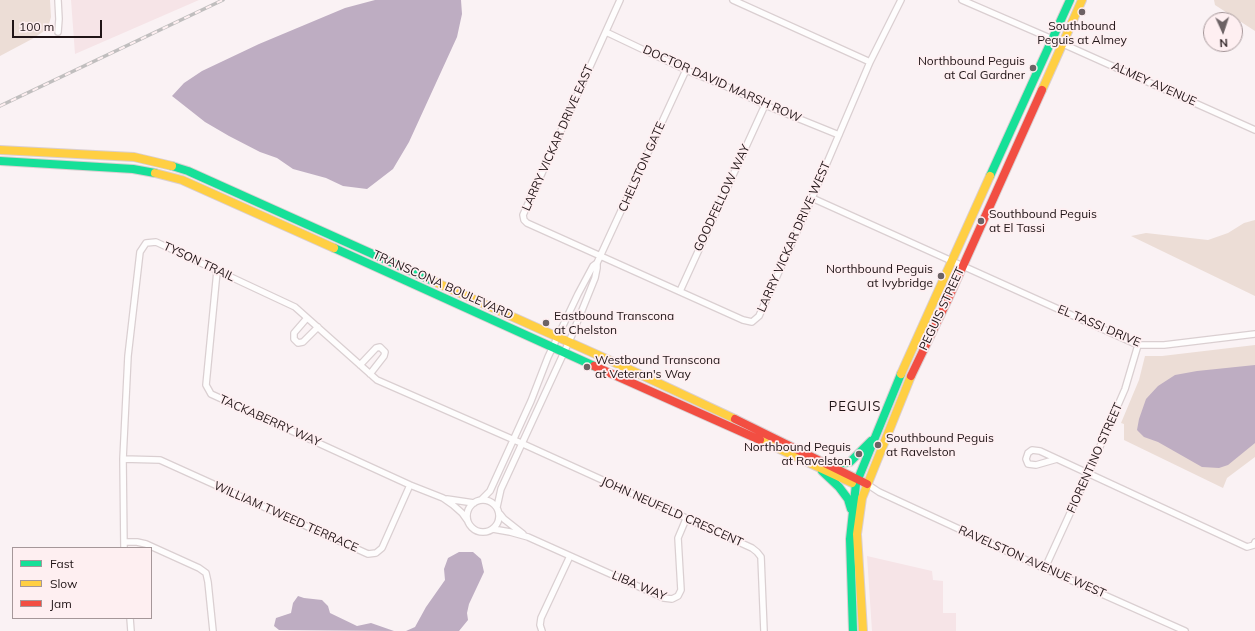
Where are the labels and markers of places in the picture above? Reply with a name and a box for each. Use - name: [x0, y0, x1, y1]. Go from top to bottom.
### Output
- marker: Southbound Peguis at Almey: [1077, 7, 1087, 17]
- place label: Southbound Peguis at Almey: [1037, 19, 1127, 47]
- place label: Northbound Peguis at Cal Gardner: [918, 54, 1025, 82]
- marker: Northbound Peguis at Cal Gardner: [1028, 63, 1038, 73]
- place label: Southbound Peguis at El Tassi: [989, 207, 1097, 235]
- marker: Southbound Peguis at El Tassi: [976, 216, 986, 226]
- place label: Northbound Peguis at Ivybridge: [826, 262, 933, 290]
- marker: Northbound Peguis at Ivybridge: [936, 271, 946, 281]
- place label: Eastbound Transcona at Chelston: [554, 309, 674, 337]
- marker: Eastbound Transcona at Chelston: [541, 318, 551, 328]
- place label: Westbound Transcona at Veteran's Way: [595, 353, 720, 381]
- marker: Westbound Transcona at Veteran's Way: [582, 362, 592, 372]
- place label: Southbound Peguis at Ravelston: [886, 431, 994, 459]
- place label: Northbound Peguis at Ravelston: [744, 440, 851, 468]
- marker: Southbound Peguis at Ravelston: [873, 440, 883, 450]
- marker: Northbound Peguis at Ravelston: [854, 449, 864, 459]

